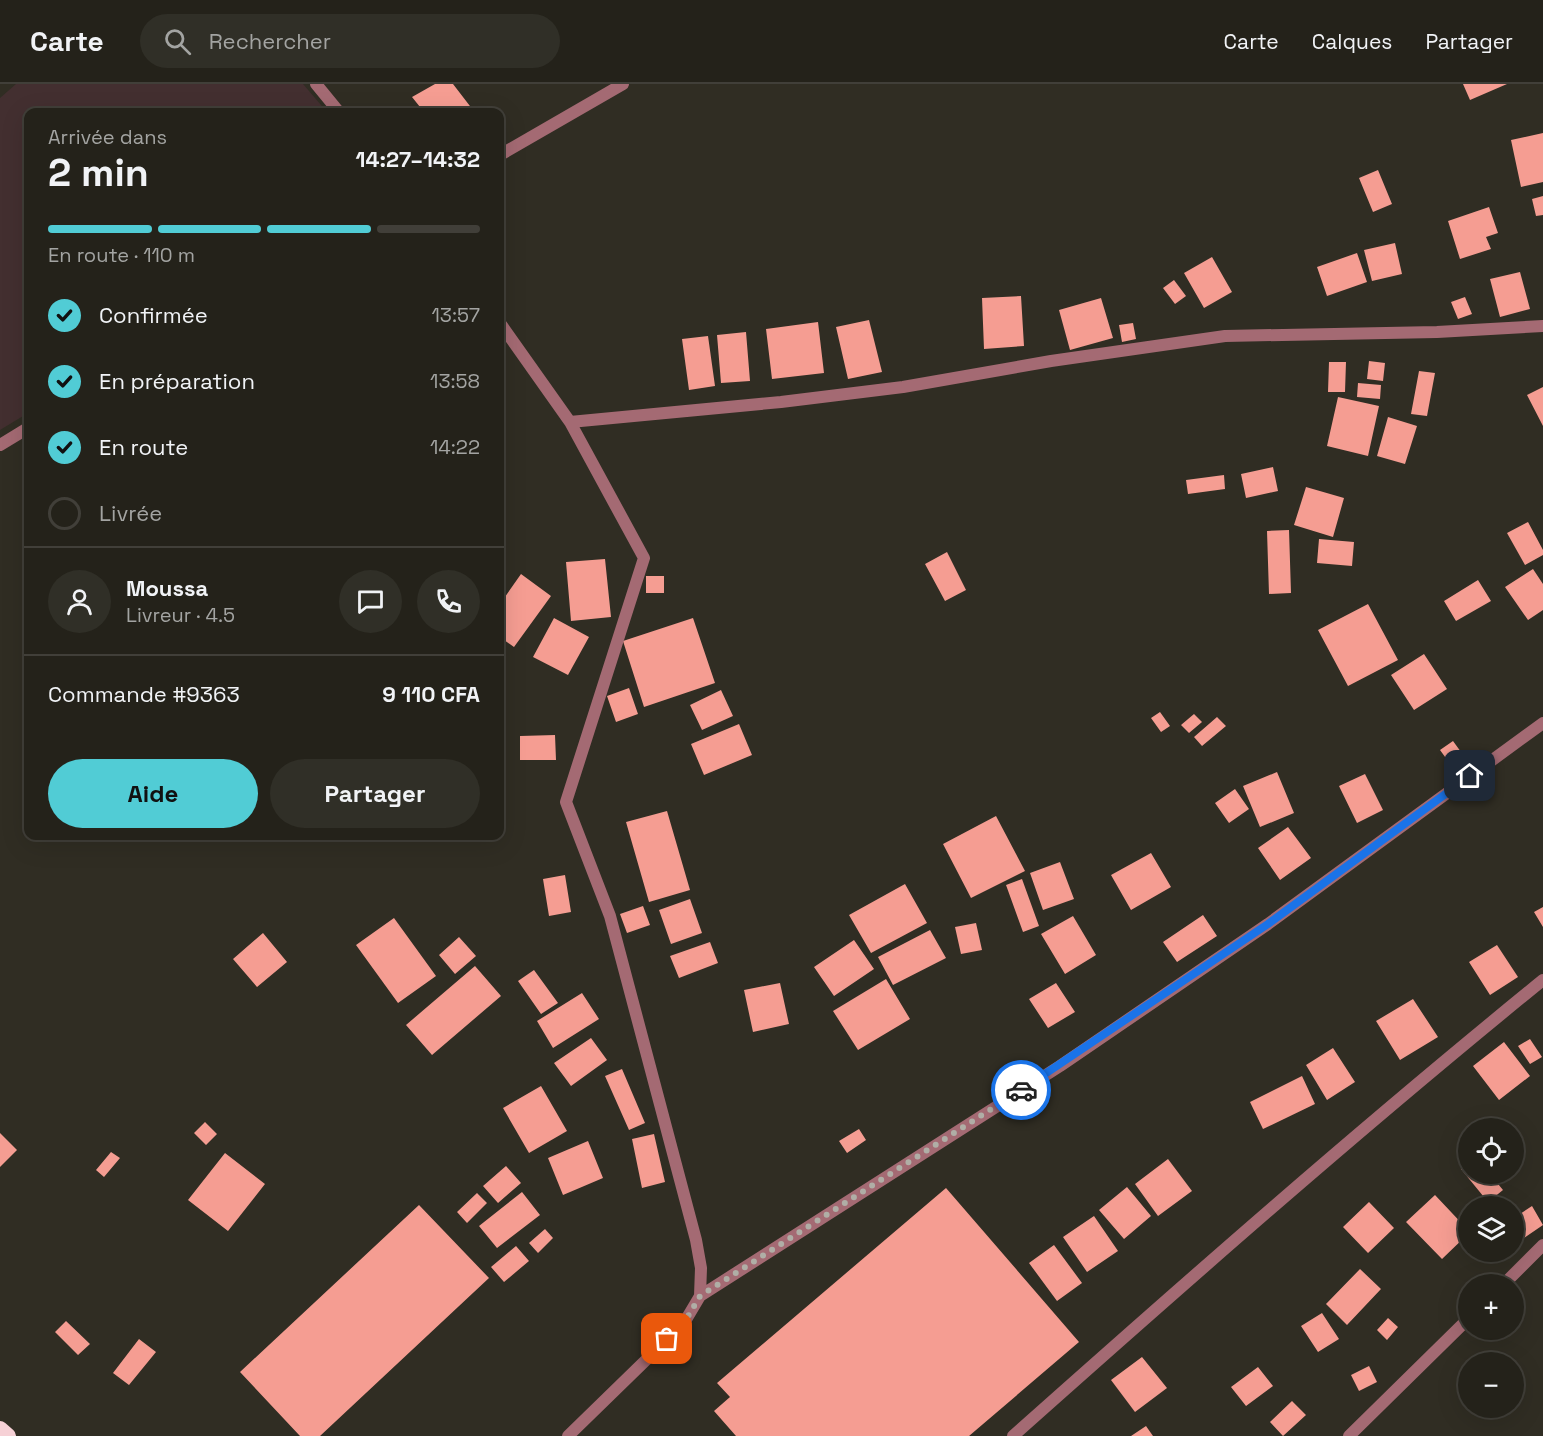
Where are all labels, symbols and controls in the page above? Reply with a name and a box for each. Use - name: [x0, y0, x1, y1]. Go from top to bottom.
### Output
- search box: [140, 14, 560, 68]
- text: Carte: [30, 23, 104, 59]
- icon: search: [161, 25, 194, 58]
- text: Rechercher: [209, 27, 331, 55]
- text: Carte: [1224, 28, 1279, 55]
- text: Calques: [1312, 28, 1392, 55]
- text: Partager: [1425, 28, 1513, 55]
- text: Arrivée dans: [48, 124, 167, 150]
- text: 14:27–14:32: [356, 145, 480, 173]
- text: 2 min: [48, 148, 149, 197]
- text: En route · 110 m: [48, 242, 195, 268]
- icon: check: [48, 299, 81, 332]
- text: Confirmée: [99, 301, 208, 329]
- text: 13:57: [431, 302, 480, 328]
- icon: check: [48, 365, 81, 398]
- text: En préparation: [99, 367, 255, 395]
- text: 13:58: [430, 368, 480, 394]
- icon: check: [48, 431, 81, 464]
- text: En route: [99, 433, 188, 461]
- text: 14:22: [430, 434, 480, 460]
- text: Livrée: [99, 499, 162, 527]
- button: person: [48, 570, 111, 633]
- button: chat: [339, 570, 402, 633]
- button: phone: [417, 570, 480, 633]
- text: Moussa: [126, 574, 208, 602]
- text: Livreur · 4.5: [126, 602, 235, 628]
- text: Commande #9363: [48, 680, 240, 708]
- text: 9 110 CFA: [382, 680, 480, 708]
- pin: [1444, 750, 1495, 801]
- button: Aide: [48, 759, 258, 828]
- button: Partager: [270, 759, 480, 828]
- icon: home: [1453, 759, 1486, 792]
- courier: [991, 1060, 1051, 1120]
- icon: car: [1005, 1074, 1038, 1107]
- map controls: [1458, 1118, 1524, 1418]
- button: locate: [1458, 1118, 1524, 1184]
- button: layers: [1458, 1196, 1524, 1262]
- button: +: [1458, 1274, 1524, 1340]
- pin: [641, 1313, 692, 1364]
- icon: bag: [650, 1322, 683, 1355]
- button: −: [1458, 1352, 1524, 1418]

